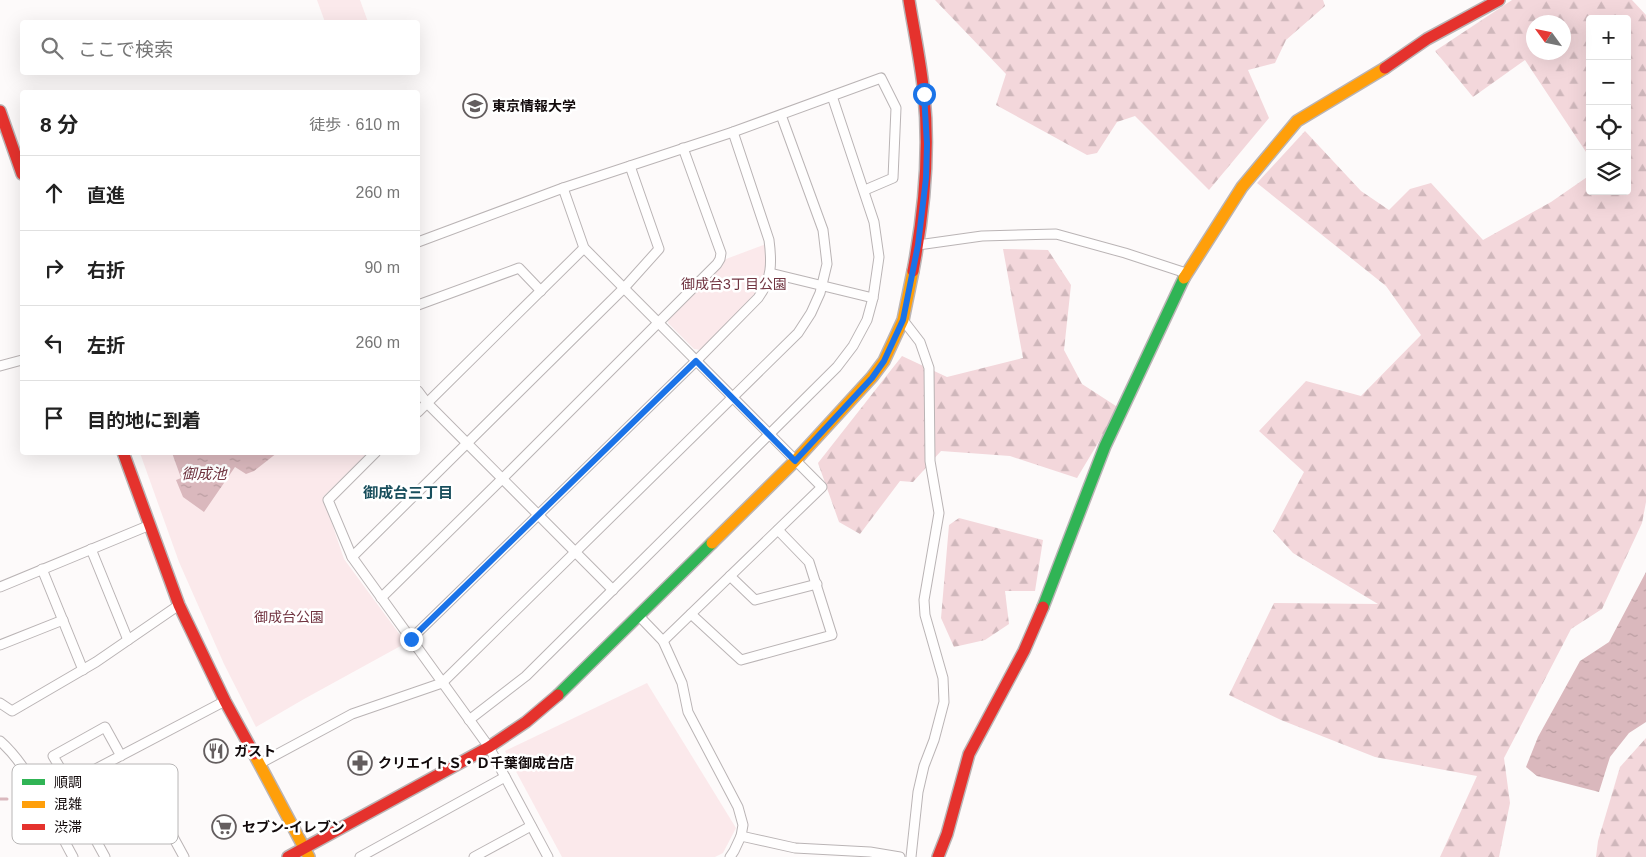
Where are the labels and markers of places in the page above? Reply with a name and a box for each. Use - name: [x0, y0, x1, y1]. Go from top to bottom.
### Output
- school or university icon: 東京情報大学: [462, 93, 488, 119]
- place label: 東京情報大学: [492, 98, 576, 114]
- restaurant icon: ガスト: [203, 738, 229, 764]
- place label: ガスト: [234, 743, 276, 759]
- pharmacy icon: クリエイトＳ・Ｄ千葉御成台店: [347, 750, 373, 776]
- place label: クリエイトＳ・Ｄ千葉御成台店: [378, 755, 574, 771]
- supermarket icon: セブン-イレブン: [211, 814, 237, 840]
- place label: セブン-イレブン: [242, 819, 345, 835]

